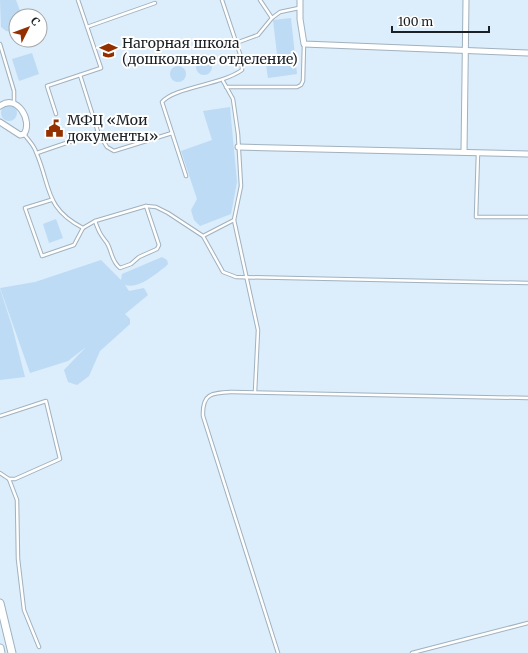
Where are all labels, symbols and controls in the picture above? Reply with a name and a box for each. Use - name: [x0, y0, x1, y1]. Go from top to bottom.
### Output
- north arrow: [8, 8, 48, 48]
- scale bar: [392, 8, 489, 34]
- text: С: [28, 14, 43, 29]
- text: 100 m: [398, 14, 433, 29]
- place label: Нагорная школа (дошкольное отделение): [122, 34, 298, 68]
- school or university icon: Нагорная школа (дошкольное отделение): [99, 41, 119, 61]
- place label: МФЦ «Мои документы»: [66, 111, 158, 145]
- public building icon: МФЦ «Мои документы»: [44, 118, 64, 138]

